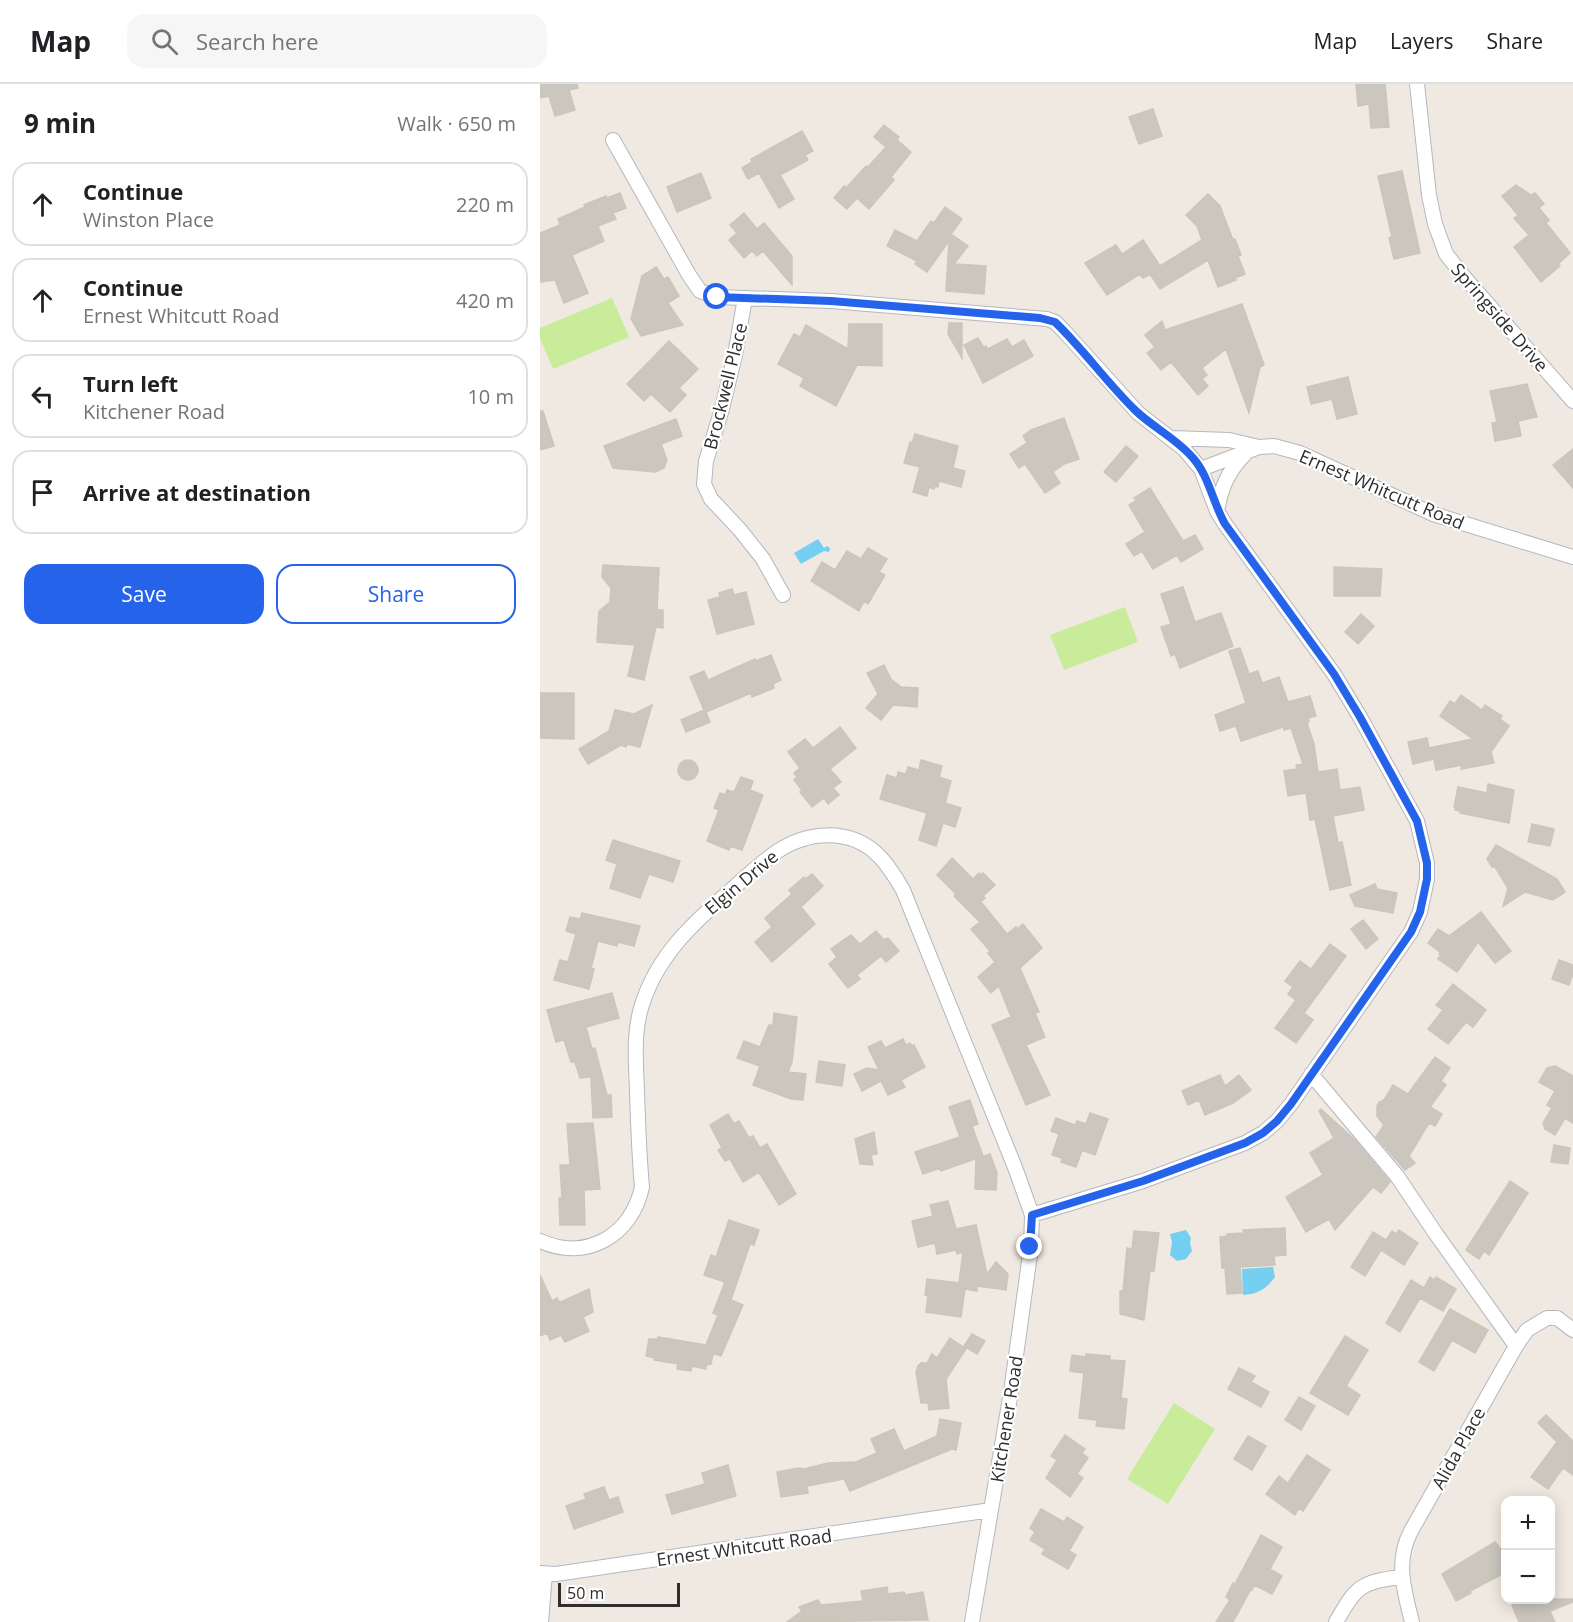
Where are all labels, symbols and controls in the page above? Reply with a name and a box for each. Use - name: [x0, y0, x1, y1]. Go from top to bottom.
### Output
- search box: [127, 14, 547, 68]
- text: Map: [30, 22, 91, 60]
- icon: search: [148, 25, 181, 58]
- text: Search here: [196, 26, 319, 56]
- text: Map: [1314, 27, 1357, 55]
- text: Layers: [1390, 27, 1454, 55]
- text: Share: [1487, 27, 1543, 55]
- text: 9 min: [24, 105, 96, 141]
- text: Walk · 650 m: [397, 110, 516, 137]
- text: Continue: [83, 176, 183, 206]
- icon: ahead: [26, 188, 59, 221]
- text: 220 m: [456, 191, 514, 218]
- text: Winston Place: [83, 206, 214, 233]
- street label: Springside Drive: [1446, 258, 1554, 376]
- text: Continue: [83, 272, 183, 302]
- route start: [703, 283, 729, 309]
- icon: ahead: [26, 284, 59, 317]
- text: 420 m: [456, 287, 514, 314]
- text: Ernest Whitcutt Road: [83, 302, 280, 329]
- street label: Brockwell Place: [698, 320, 752, 452]
- text: Turn left: [83, 368, 178, 398]
- icon: left: [26, 380, 59, 413]
- text: 10 m: [467, 383, 514, 410]
- text: Kitchener Road: [83, 398, 225, 425]
- street label: Ernest Whitcutt Road: [1296, 443, 1468, 535]
- icon: arrive: [26, 476, 59, 509]
- text: Arrive at destination: [83, 477, 311, 507]
- button: Save: [24, 564, 264, 624]
- button: Share: [276, 564, 516, 624]
- street label: Elgin Drive: [699, 844, 783, 920]
- route end: [1016, 1233, 1042, 1259]
- street label: Kitchener Road: [984, 1354, 1028, 1484]
- street label: Alida Place: [1426, 1403, 1490, 1493]
- map controls: [1501, 1496, 1555, 1604]
- button: +: [1501, 1496, 1555, 1550]
- street label: Ernest Whitcutt Road: [655, 1523, 833, 1571]
- button: −: [1501, 1550, 1555, 1604]
- scale bar: [558, 1580, 680, 1608]
- text: 50 m: [567, 1582, 604, 1604]

